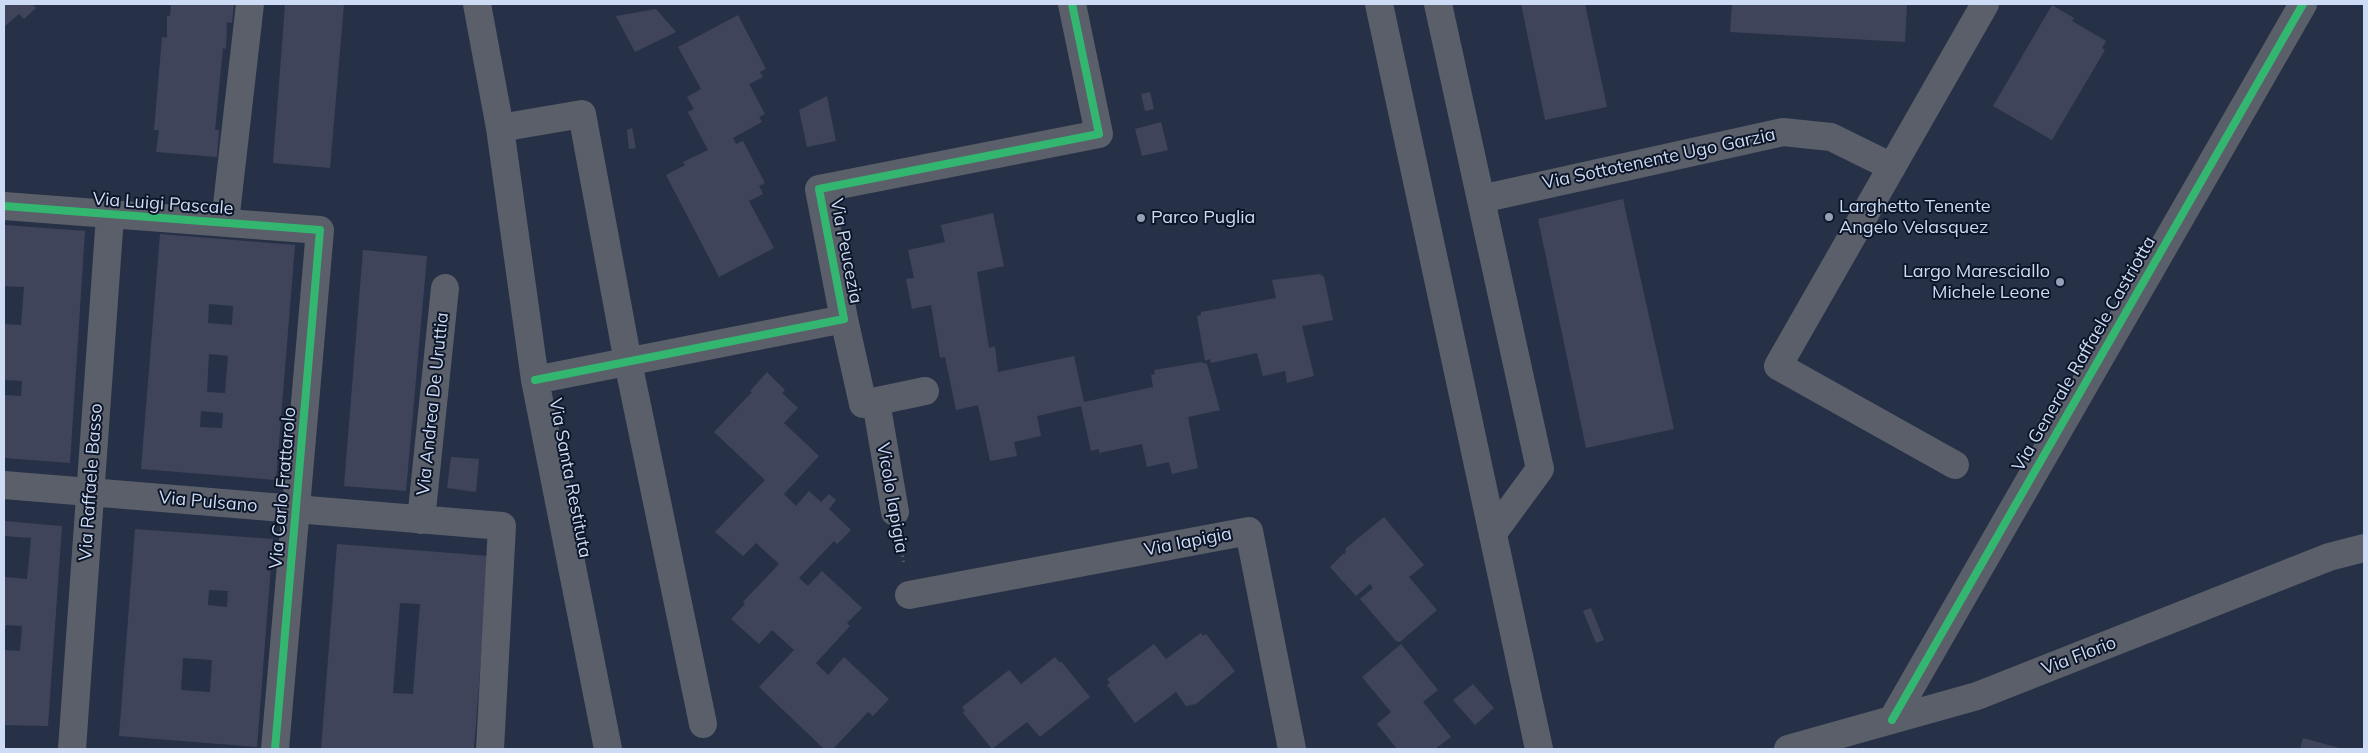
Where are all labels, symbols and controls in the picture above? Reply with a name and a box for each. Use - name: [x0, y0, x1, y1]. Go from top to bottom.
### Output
- street label: Via Sottotenente Ugo Garzia: [1540, 124, 1778, 194]
- street label: Via Luigi Pascale: [92, 188, 234, 220]
- place label: Larghetto Tenente Angelo Velasquez: [1839, 196, 1991, 238]
- street label: Via Peucezia: [825, 197, 867, 305]
- place label: Parco Puglia: [1151, 207, 1255, 229]
- marker: Larghetto Tenente Angelo Velasquez: [1823, 211, 1835, 223]
- marker: Parco Puglia: [1135, 212, 1147, 224]
- street label: Via Generale Raffaele Castriotta: [2008, 232, 2160, 476]
- place label: Largo Maresciallo Michele Leone: [1903, 261, 2050, 304]
- marker: Largo Maresciallo Michele Leone: [2054, 276, 2066, 288]
- street label: Via Andrea De Uruttia: [413, 311, 453, 497]
- street label: Via Santa Restituta: [544, 396, 596, 560]
- street label: Via Raffaele Basso: [75, 402, 107, 562]
- street label: Via Carlo Frattarolo: [265, 406, 301, 570]
- street label: Vicolo Iapigia: [872, 441, 912, 555]
- street label: Via Pulsano: [158, 487, 258, 517]
- street label: Via Iapigia: [1142, 523, 1234, 561]
- street label: Via Florio: [2039, 632, 2119, 680]

